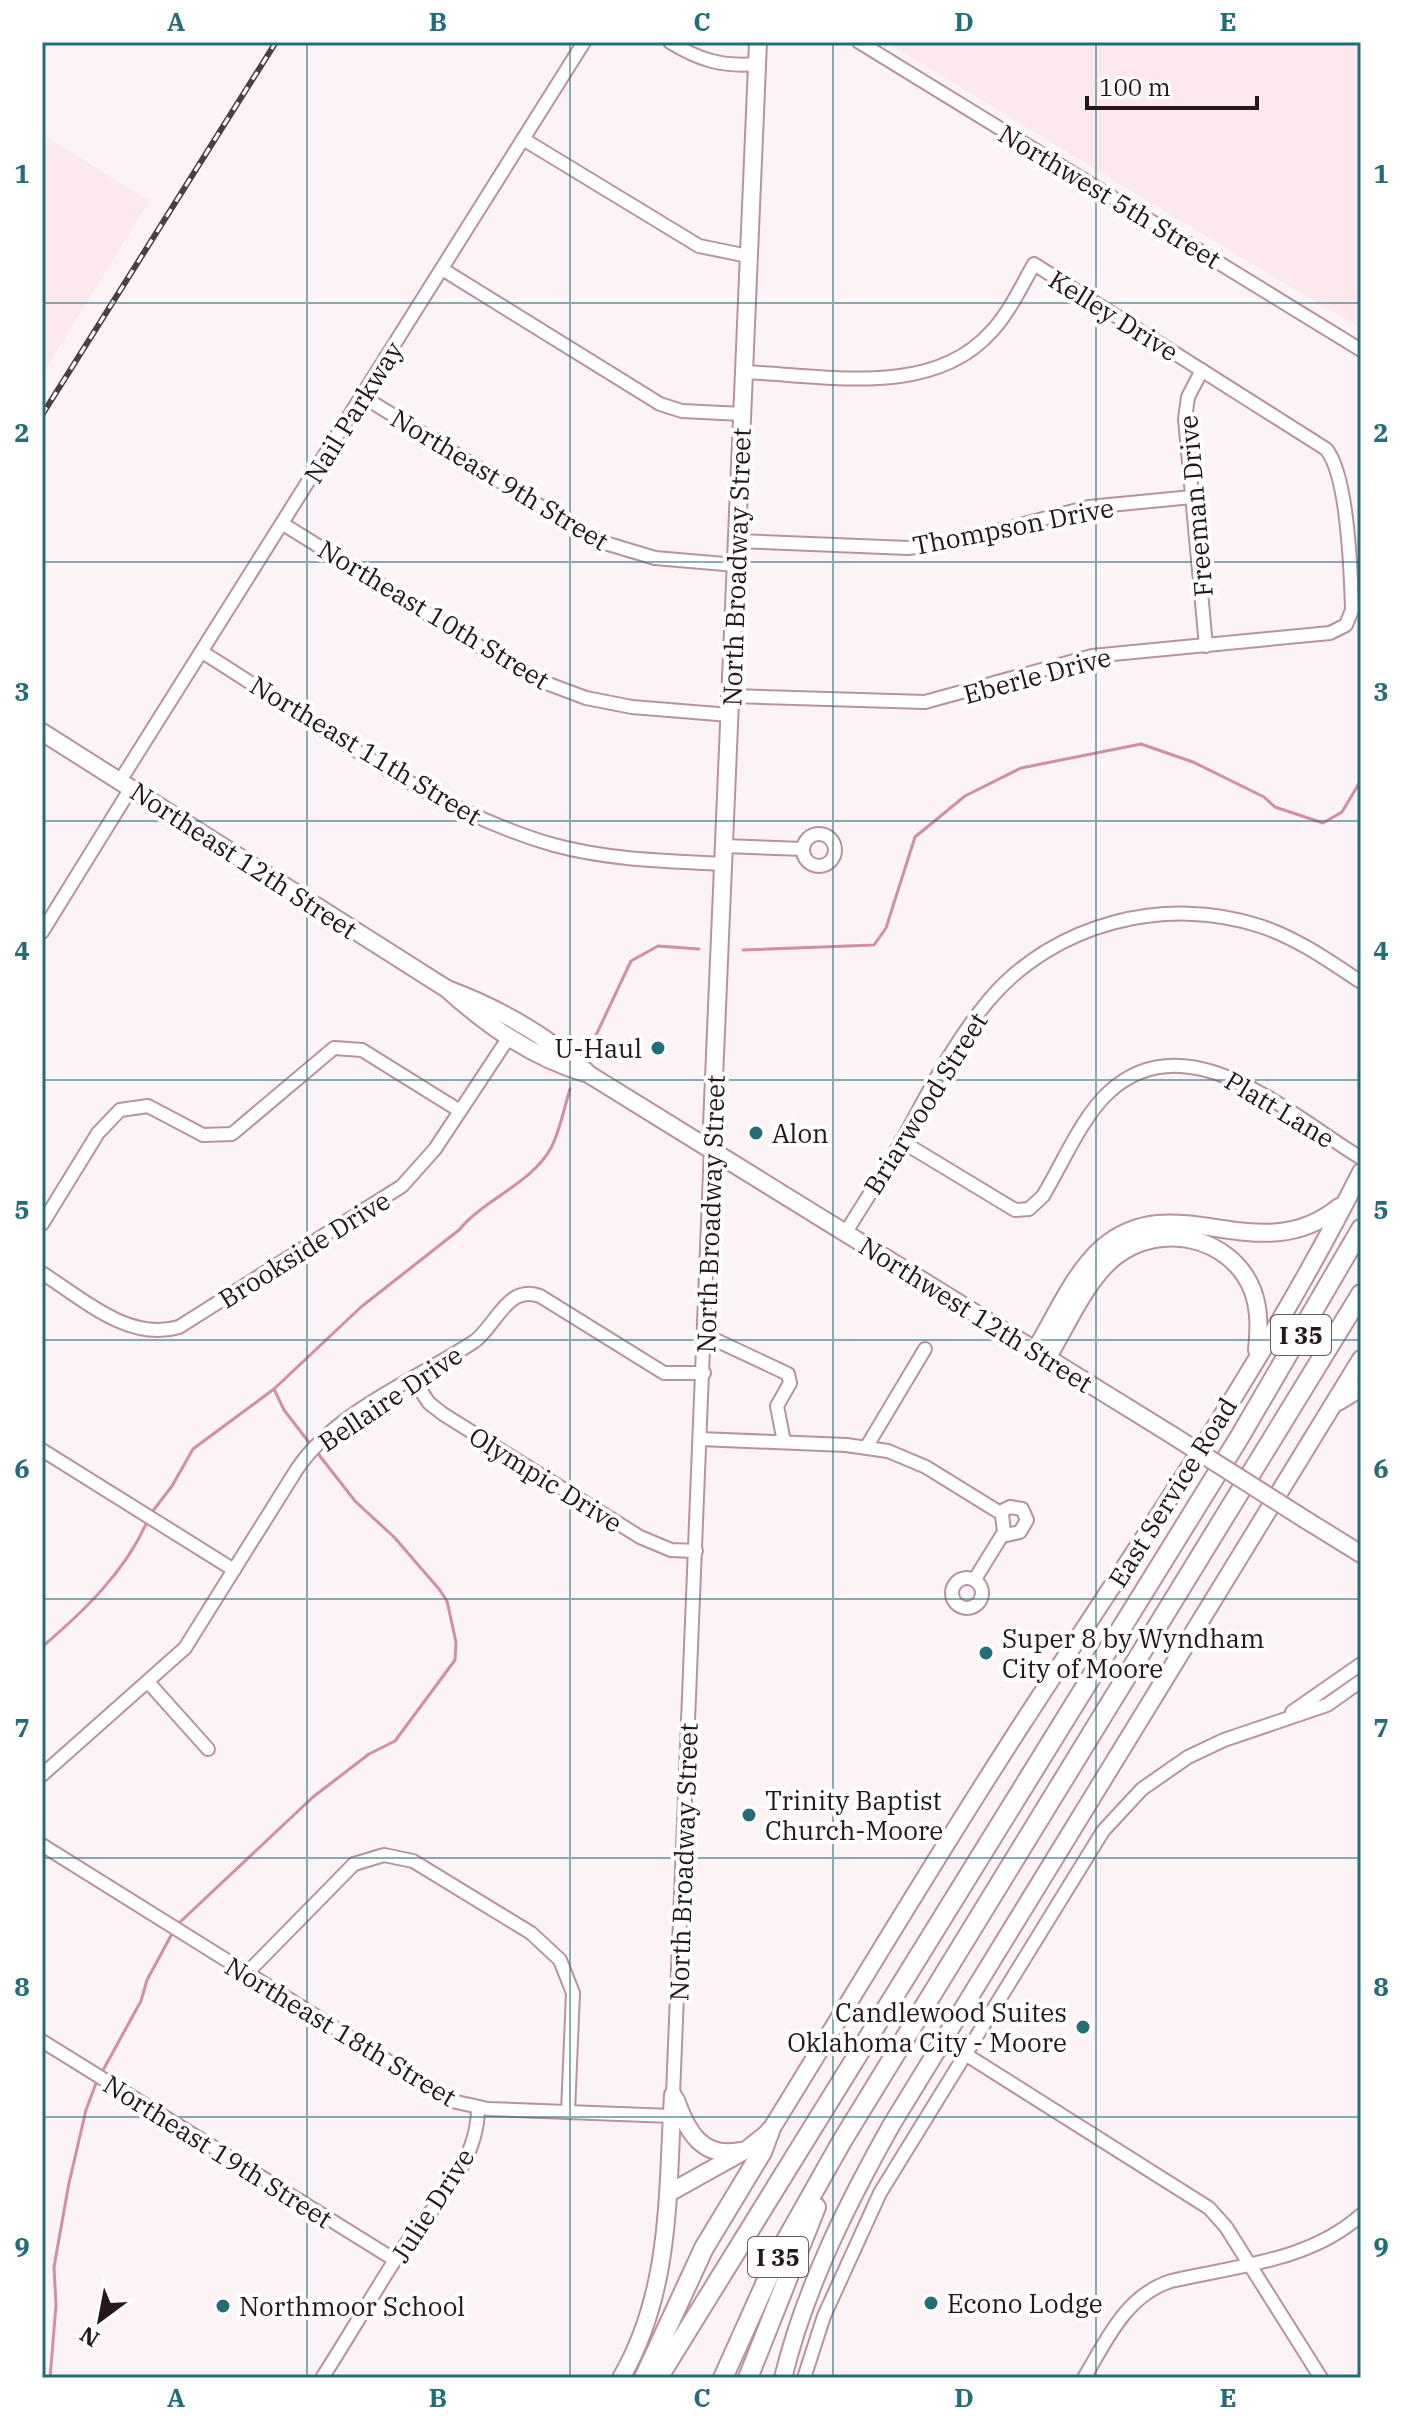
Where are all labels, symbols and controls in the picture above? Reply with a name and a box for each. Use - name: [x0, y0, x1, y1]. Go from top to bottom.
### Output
- text: A: [167, 4, 185, 38]
- text: B: [429, 4, 447, 38]
- text: C: [693, 4, 711, 38]
- text: D: [954, 4, 974, 38]
- text: E: [1219, 4, 1237, 38]
- scale bar: [1087, 60, 1257, 110]
- text: 100 m: [1099, 71, 1171, 103]
- street label: Northwest 5th Street: [993, 116, 1227, 276]
- text: 1: [14, 156, 30, 190]
- text: 1: [1373, 156, 1389, 190]
- street label: Kelley Drive: [1043, 262, 1185, 368]
- street label: Nail Parkway: [296, 335, 410, 489]
- street label: Northeast 9th Street: [385, 401, 615, 557]
- street label: Freeman Drive: [1170, 414, 1220, 598]
- text: 2: [14, 415, 30, 449]
- text: 2: [1373, 415, 1389, 449]
- street label: North Broadway Street: [714, 427, 758, 707]
- street label: Thompson Drive: [910, 490, 1116, 562]
- street label: Northeast 10th Street: [312, 532, 556, 696]
- street label: Eberle Drive: [960, 639, 1114, 711]
- street label: Northeast 11th Street: [244, 668, 488, 832]
- text: 3: [14, 674, 30, 708]
- text: 3: [1373, 674, 1389, 708]
- street label: Northeast 12th Street: [124, 774, 364, 946]
- text: 4: [14, 933, 30, 967]
- text: 4: [1373, 933, 1389, 967]
- street label: Briarwood Street: [855, 1006, 995, 1200]
- place label: U-Haul: [555, 1031, 642, 1065]
- marker: U-Haul: [649, 1039, 667, 1057]
- street label: Platt Lane: [1219, 1063, 1341, 1155]
- street label: North Broadway Street: [688, 1074, 732, 1354]
- place label: Alon: [772, 1116, 829, 1150]
- marker: Alon: [747, 1124, 765, 1142]
- street label: Brookside Drive: [212, 1183, 396, 1315]
- text: 5: [14, 1192, 30, 1226]
- text: 5: [1373, 1192, 1389, 1226]
- street label: Northwest 12th Street: [853, 1228, 1099, 1400]
- road number: I 35: [1271, 1315, 1331, 1355]
- street label: Bellaire Drive: [311, 1337, 469, 1459]
- street label: East Service Road: [1100, 1391, 1244, 1593]
- street label: Olympic Drive: [463, 1418, 629, 1540]
- text: 6: [14, 1451, 30, 1485]
- text: 6: [1373, 1451, 1389, 1485]
- place label: Super 8 by Wyndham City of Moore: [1002, 1621, 1265, 1685]
- marker: Super 8 by Wyndham City of Moore: [977, 1644, 995, 1662]
- text: 7: [14, 1710, 30, 1744]
- text: 7: [1373, 1710, 1389, 1744]
- street label: North Broadway Street: [661, 1722, 705, 2002]
- place label: Trinity Baptist Church-Moore: [765, 1783, 943, 1847]
- marker: Trinity Baptist Church-Moore: [740, 1806, 758, 1824]
- street label: Northeast 18th Street: [219, 1949, 463, 2113]
- text: 8: [14, 1969, 30, 2003]
- text: 8: [1373, 1969, 1389, 2003]
- place label: Candlewood Suites Oklahoma City - Moore: [787, 1995, 1067, 2059]
- marker: Candlewood Suites Oklahoma City - Moore: [1074, 2018, 1092, 2036]
- street label: Northeast 19th Street: [97, 2067, 339, 2235]
- street label: Julie Drive: [382, 2141, 482, 2269]
- text: 9: [14, 2229, 30, 2263]
- text: 9: [1373, 2229, 1389, 2263]
- road number: I 35: [748, 2237, 808, 2277]
- north arrow: [60, 2280, 140, 2360]
- place label: Econo Lodge: [947, 2286, 1103, 2320]
- place label: Northmoor School: [239, 2289, 465, 2323]
- marker: Econo Lodge: [922, 2294, 940, 2312]
- marker: Northmoor School: [214, 2297, 232, 2315]
- text: N: [74, 2320, 104, 2354]
- text: A: [167, 2380, 185, 2414]
- text: B: [429, 2380, 447, 2414]
- text: C: [693, 2380, 711, 2414]
- text: D: [954, 2380, 974, 2414]
- text: E: [1219, 2380, 1237, 2414]

